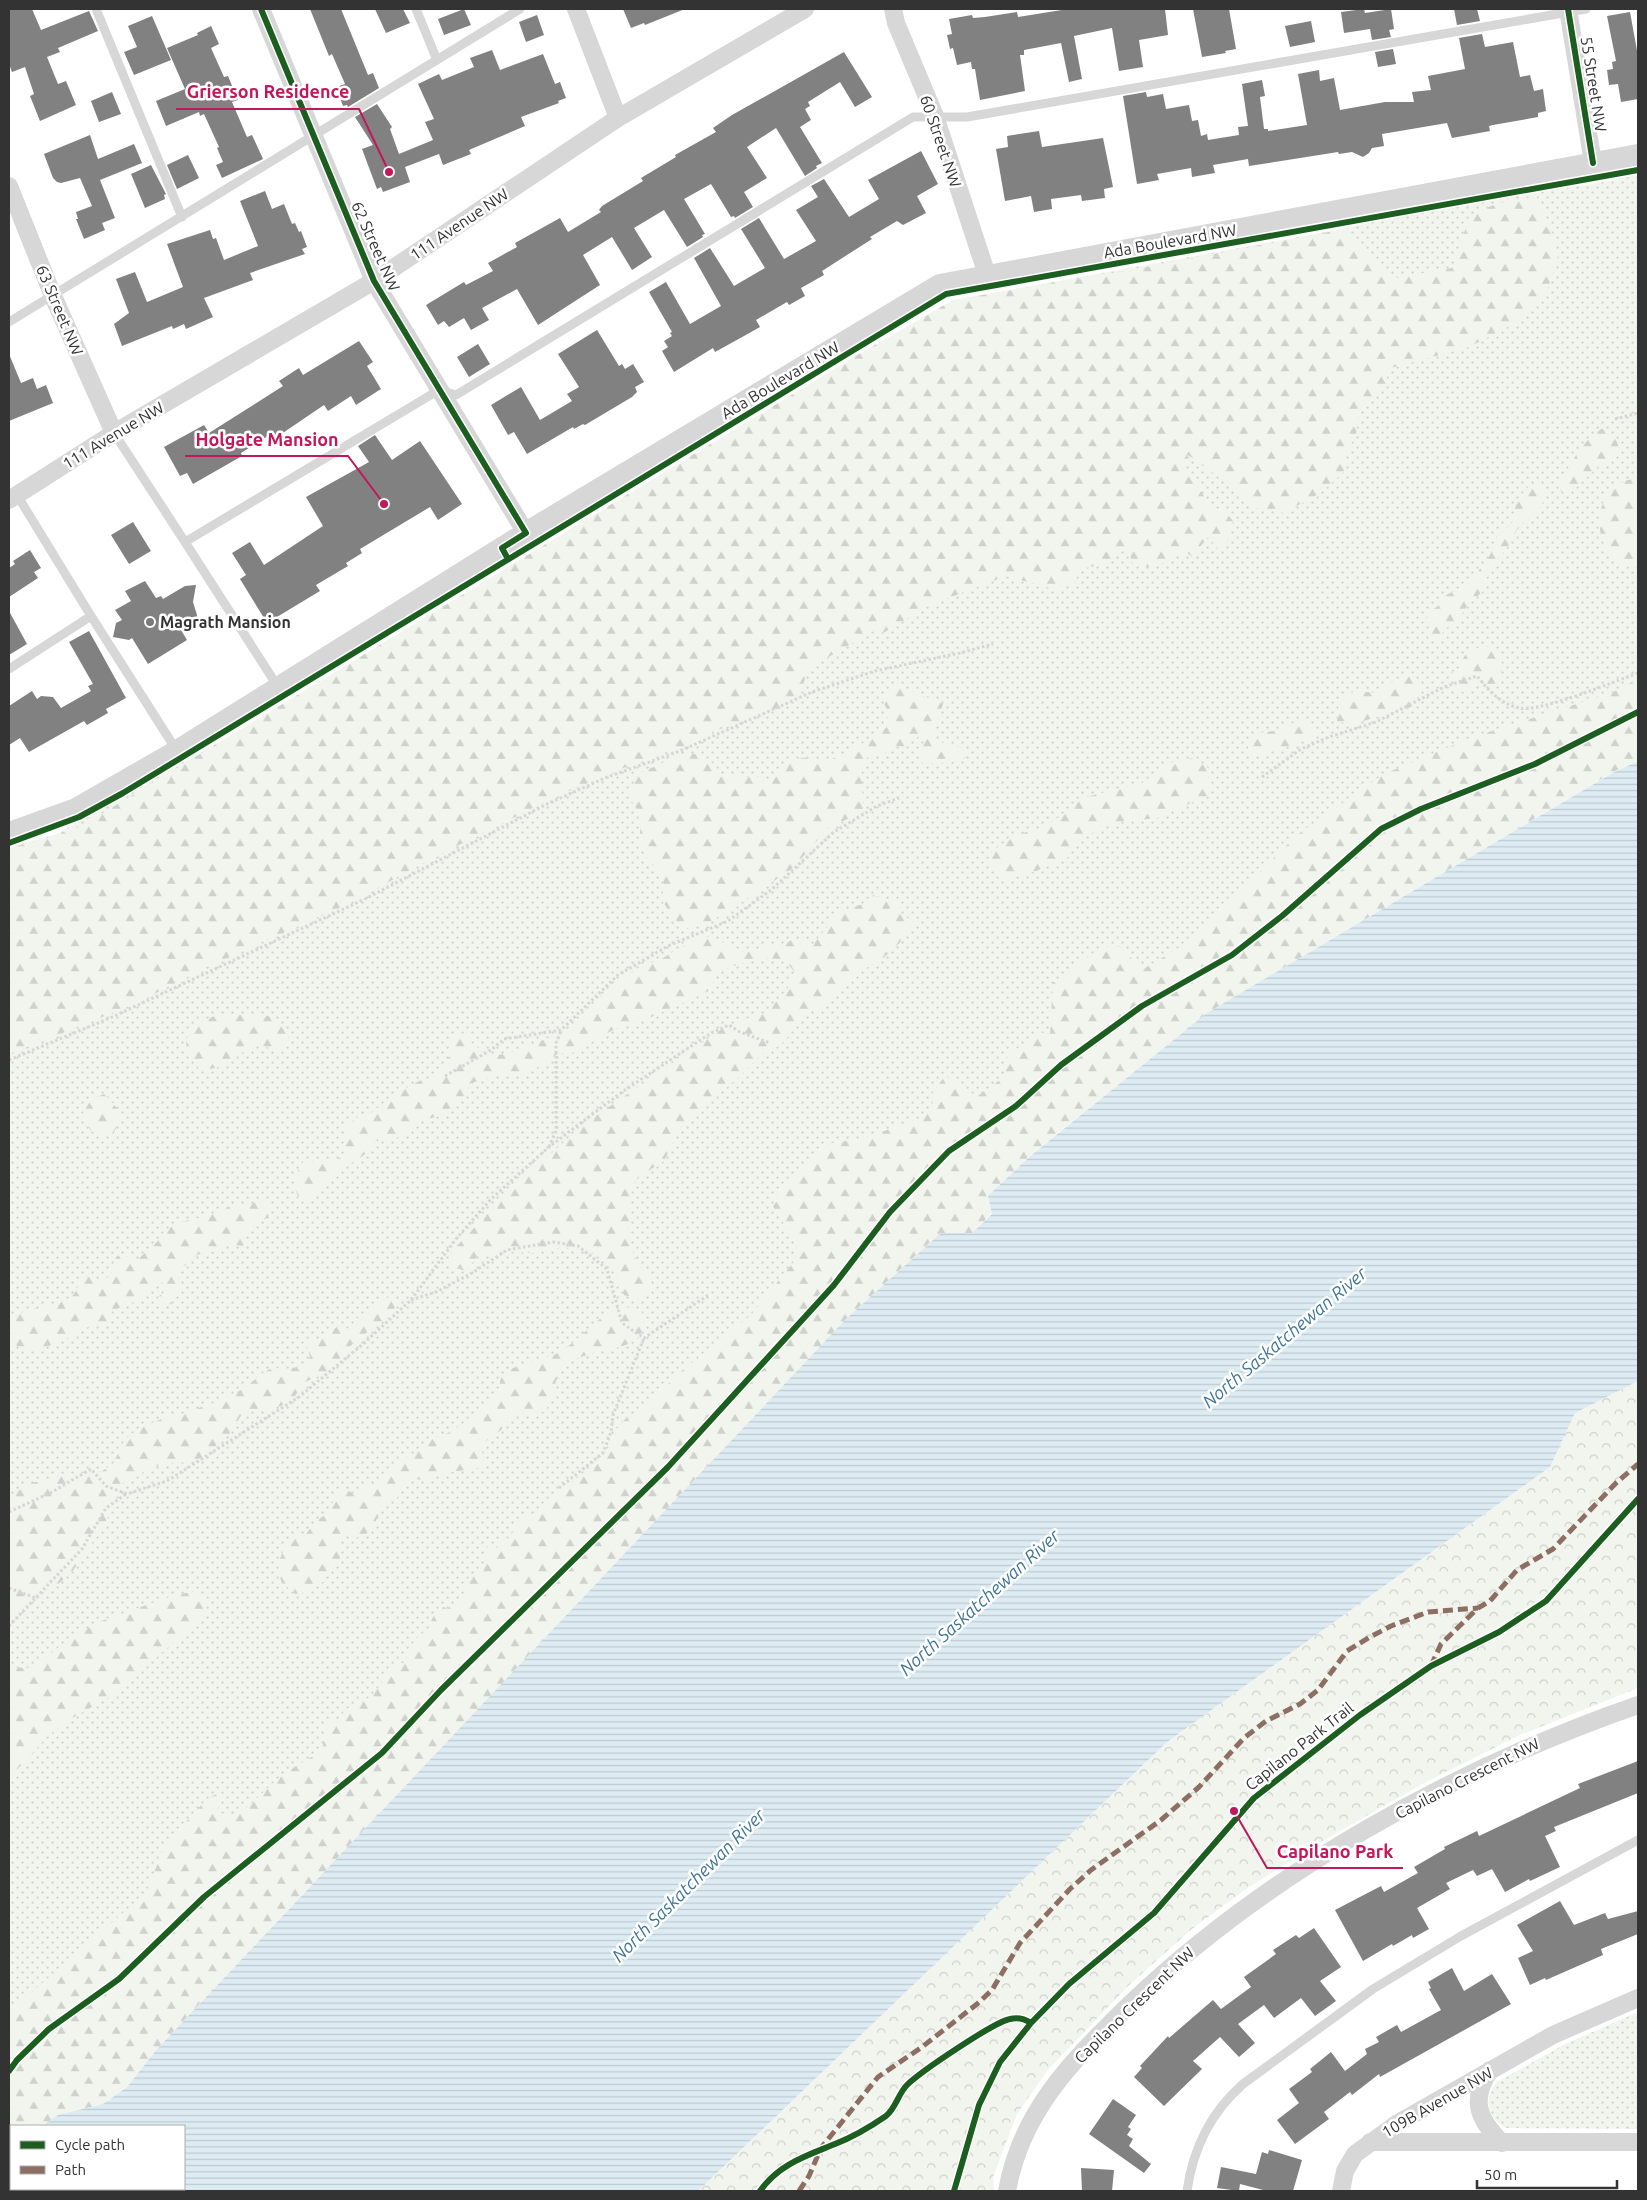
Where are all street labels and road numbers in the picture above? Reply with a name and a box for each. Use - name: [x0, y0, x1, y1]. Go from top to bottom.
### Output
- street label: 55 Street NW: [1578, 35, 1610, 133]
- street label: 60 Street NW: [917, 93, 965, 190]
- street label: 111 Avenue NW: [406, 184, 512, 263]
- street label: 62 Street NW: [348, 198, 404, 294]
- street label: Ada Boulevard NW: [1102, 220, 1238, 262]
- street label: 63 Street NW: [33, 262, 87, 358]
- street label: Ada Boulevard NW: [718, 338, 843, 422]
- street label: 111 Avenue NW: [59, 398, 167, 472]
- street label: Capilano Park Trail: [1241, 1698, 1357, 1794]
- street label: Capilano Crescent NW: [1392, 1734, 1542, 1822]
- street label: Capilano Crescent NW: [1071, 1943, 1198, 2067]
- street label: 109B Avenue NW: [1379, 2063, 1496, 2141]

